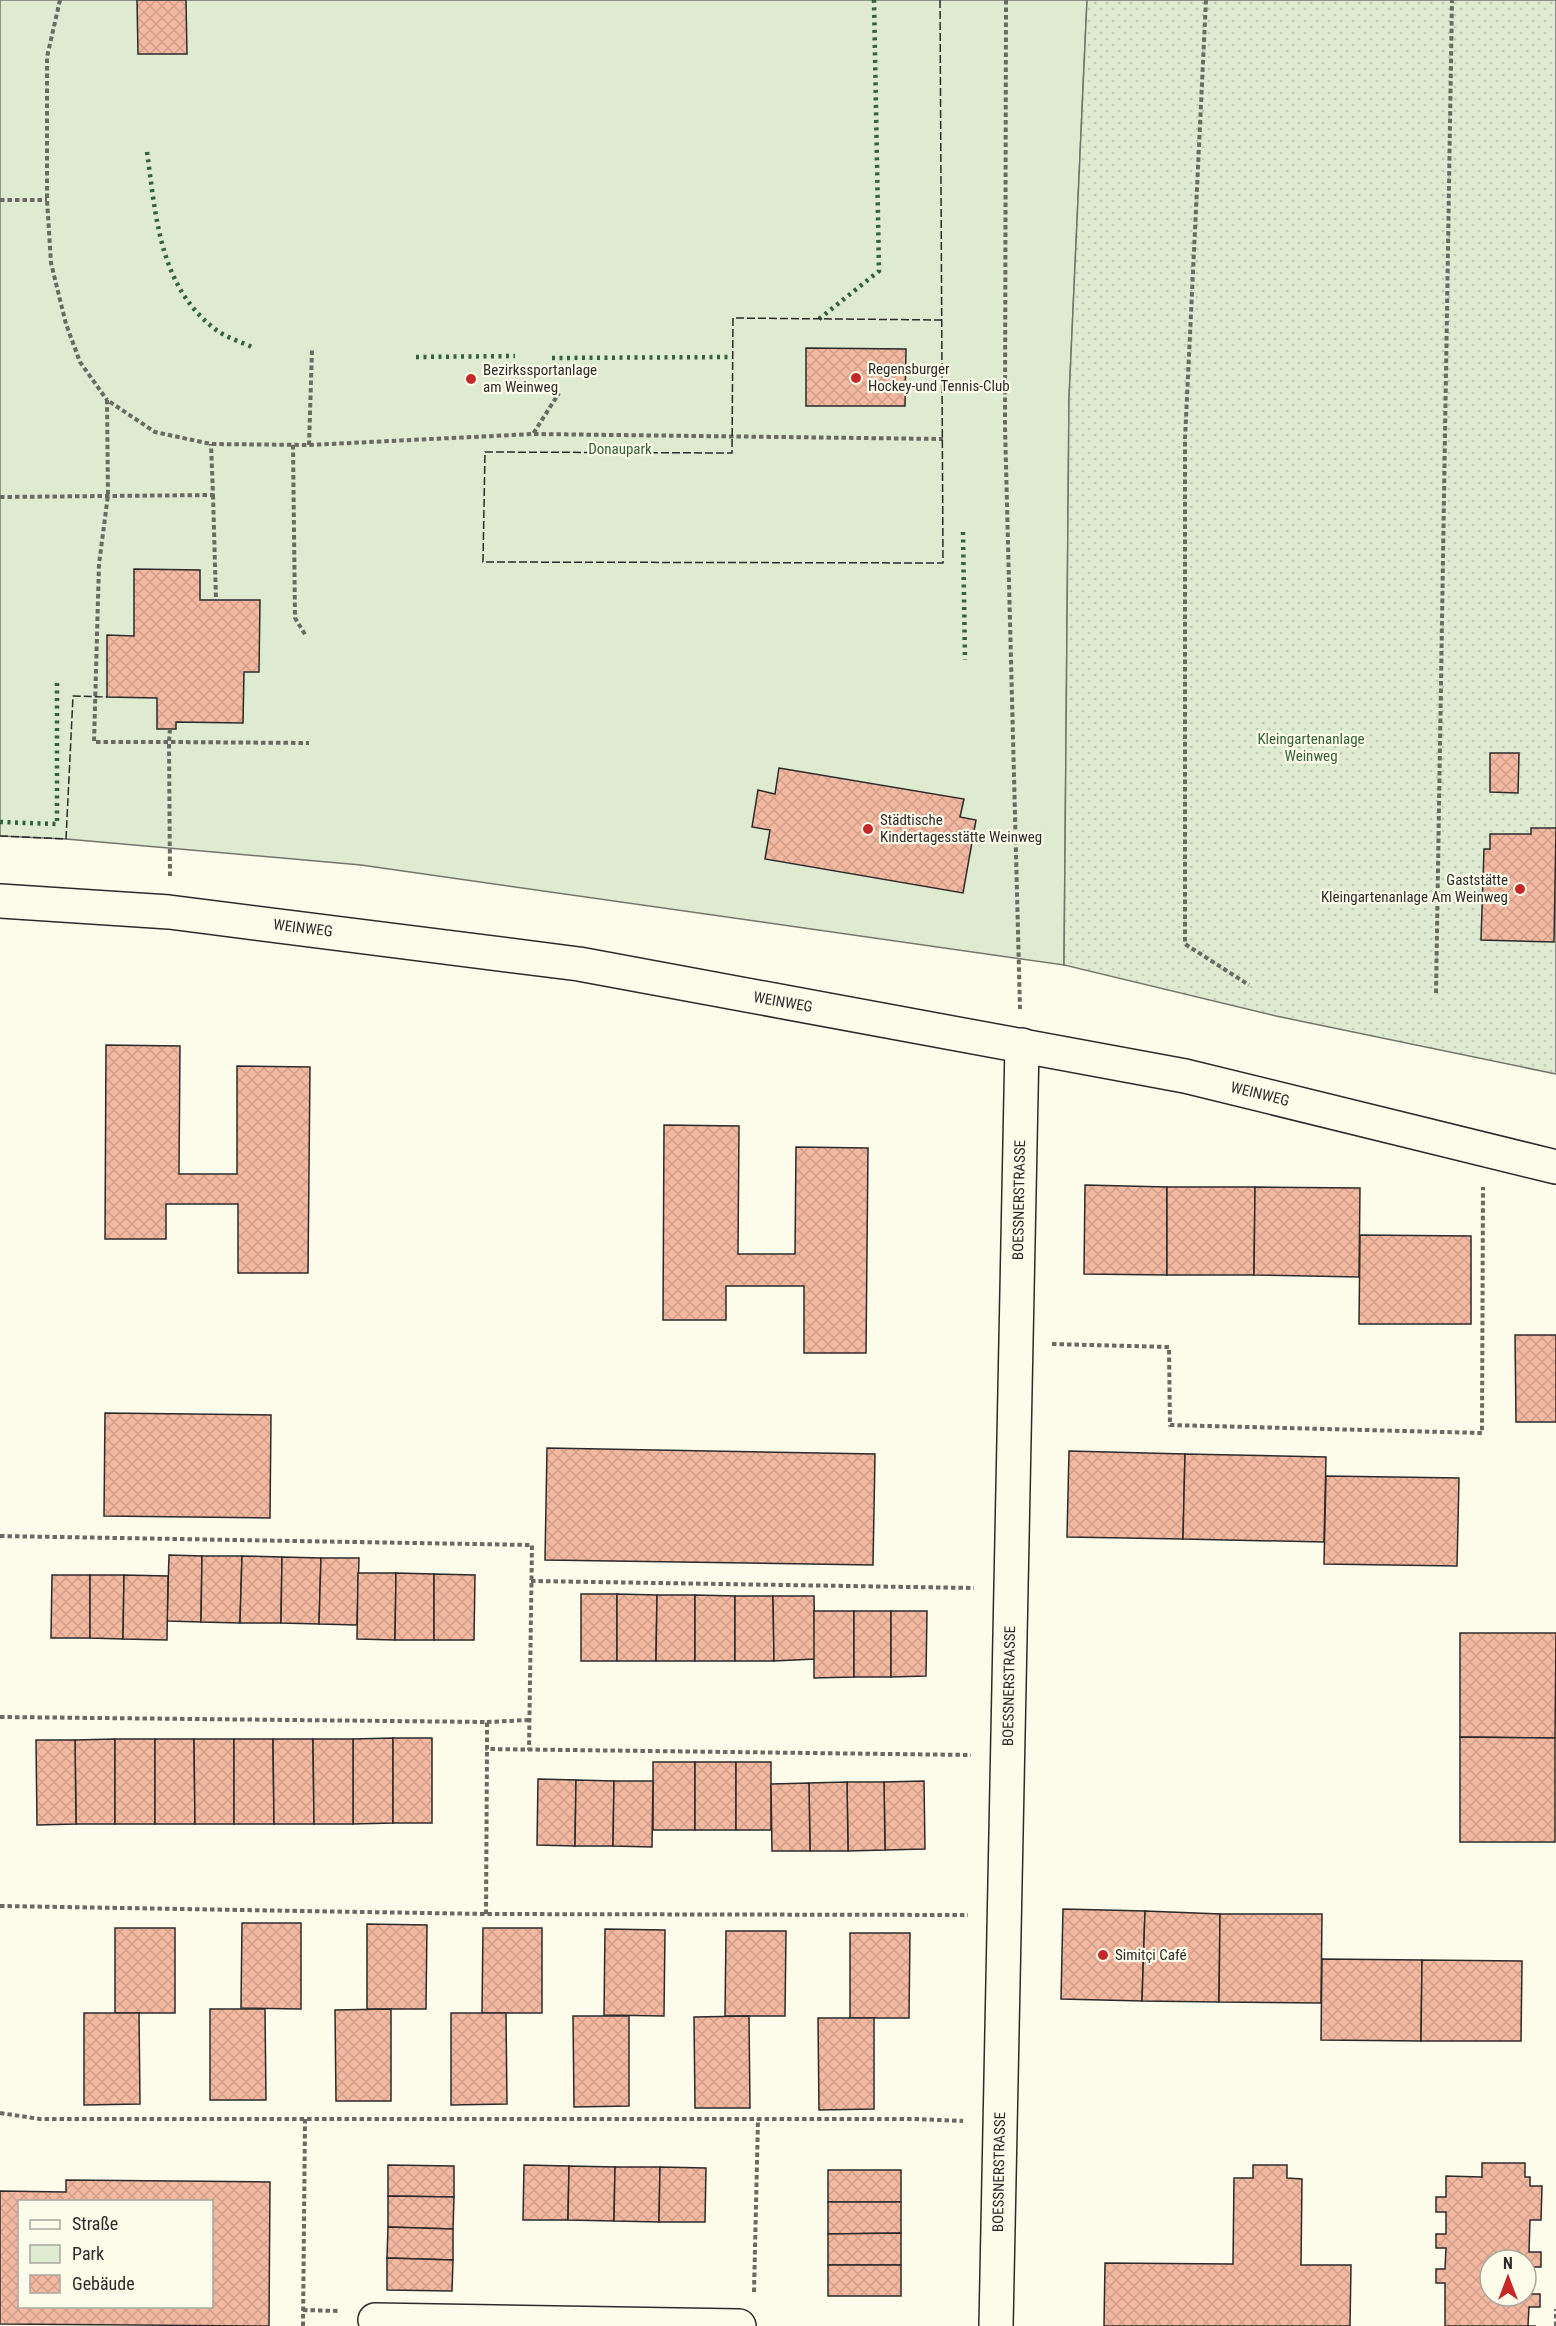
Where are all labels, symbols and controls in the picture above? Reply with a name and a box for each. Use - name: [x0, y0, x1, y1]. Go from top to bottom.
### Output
- place label: Regensburger Hockey-und Tennis-Club: [868, 360, 1010, 395]
- place label: Bezirkssportanlage am Weinweg: [483, 361, 597, 396]
- marker: Regensburger Hockey-und Tennis-Club: [849, 371, 863, 385]
- marker: Bezirkssportanlage am Weinweg: [464, 372, 478, 386]
- park label: Donaupark: [588, 440, 652, 458]
- park label: Kleingartenanlage Weinweg: [1257, 730, 1365, 765]
- place label: Städtische Kindertagesstätte Weinweg: [880, 811, 1042, 846]
- marker: Städtische Kindertagesstätte Weinweg: [861, 822, 875, 836]
- place label: Gaststätte Kleingartenanlage Am Weinweg: [1321, 871, 1508, 906]
- marker: Gaststätte Kleingartenanlage Am Weinweg: [1513, 882, 1527, 896]
- street label: WEINWEG: [272, 915, 334, 941]
- street label: WEINWEG: [752, 988, 814, 1016]
- street label: WEINWEG: [1229, 1078, 1291, 1110]
- street label: BOESSNERSTRASSE: [1009, 1140, 1029, 1260]
- street label: BOESSNERSTRASSE: [999, 1626, 1019, 1746]
- place label: Simitçi Café: [1115, 1946, 1187, 1964]
- marker: Simitçi Café: [1096, 1948, 1110, 1962]
- street label: BOESSNERSTRASSE: [989, 2112, 1009, 2232]
- legend: [18, 2200, 213, 2308]
- text: Straße: [72, 2213, 118, 2234]
- text: Park: [72, 2243, 104, 2264]
- north arrow: [1478, 2248, 1538, 2308]
- text: N: [1503, 2254, 1513, 2273]
- text: Gebäude: [72, 2273, 135, 2294]

